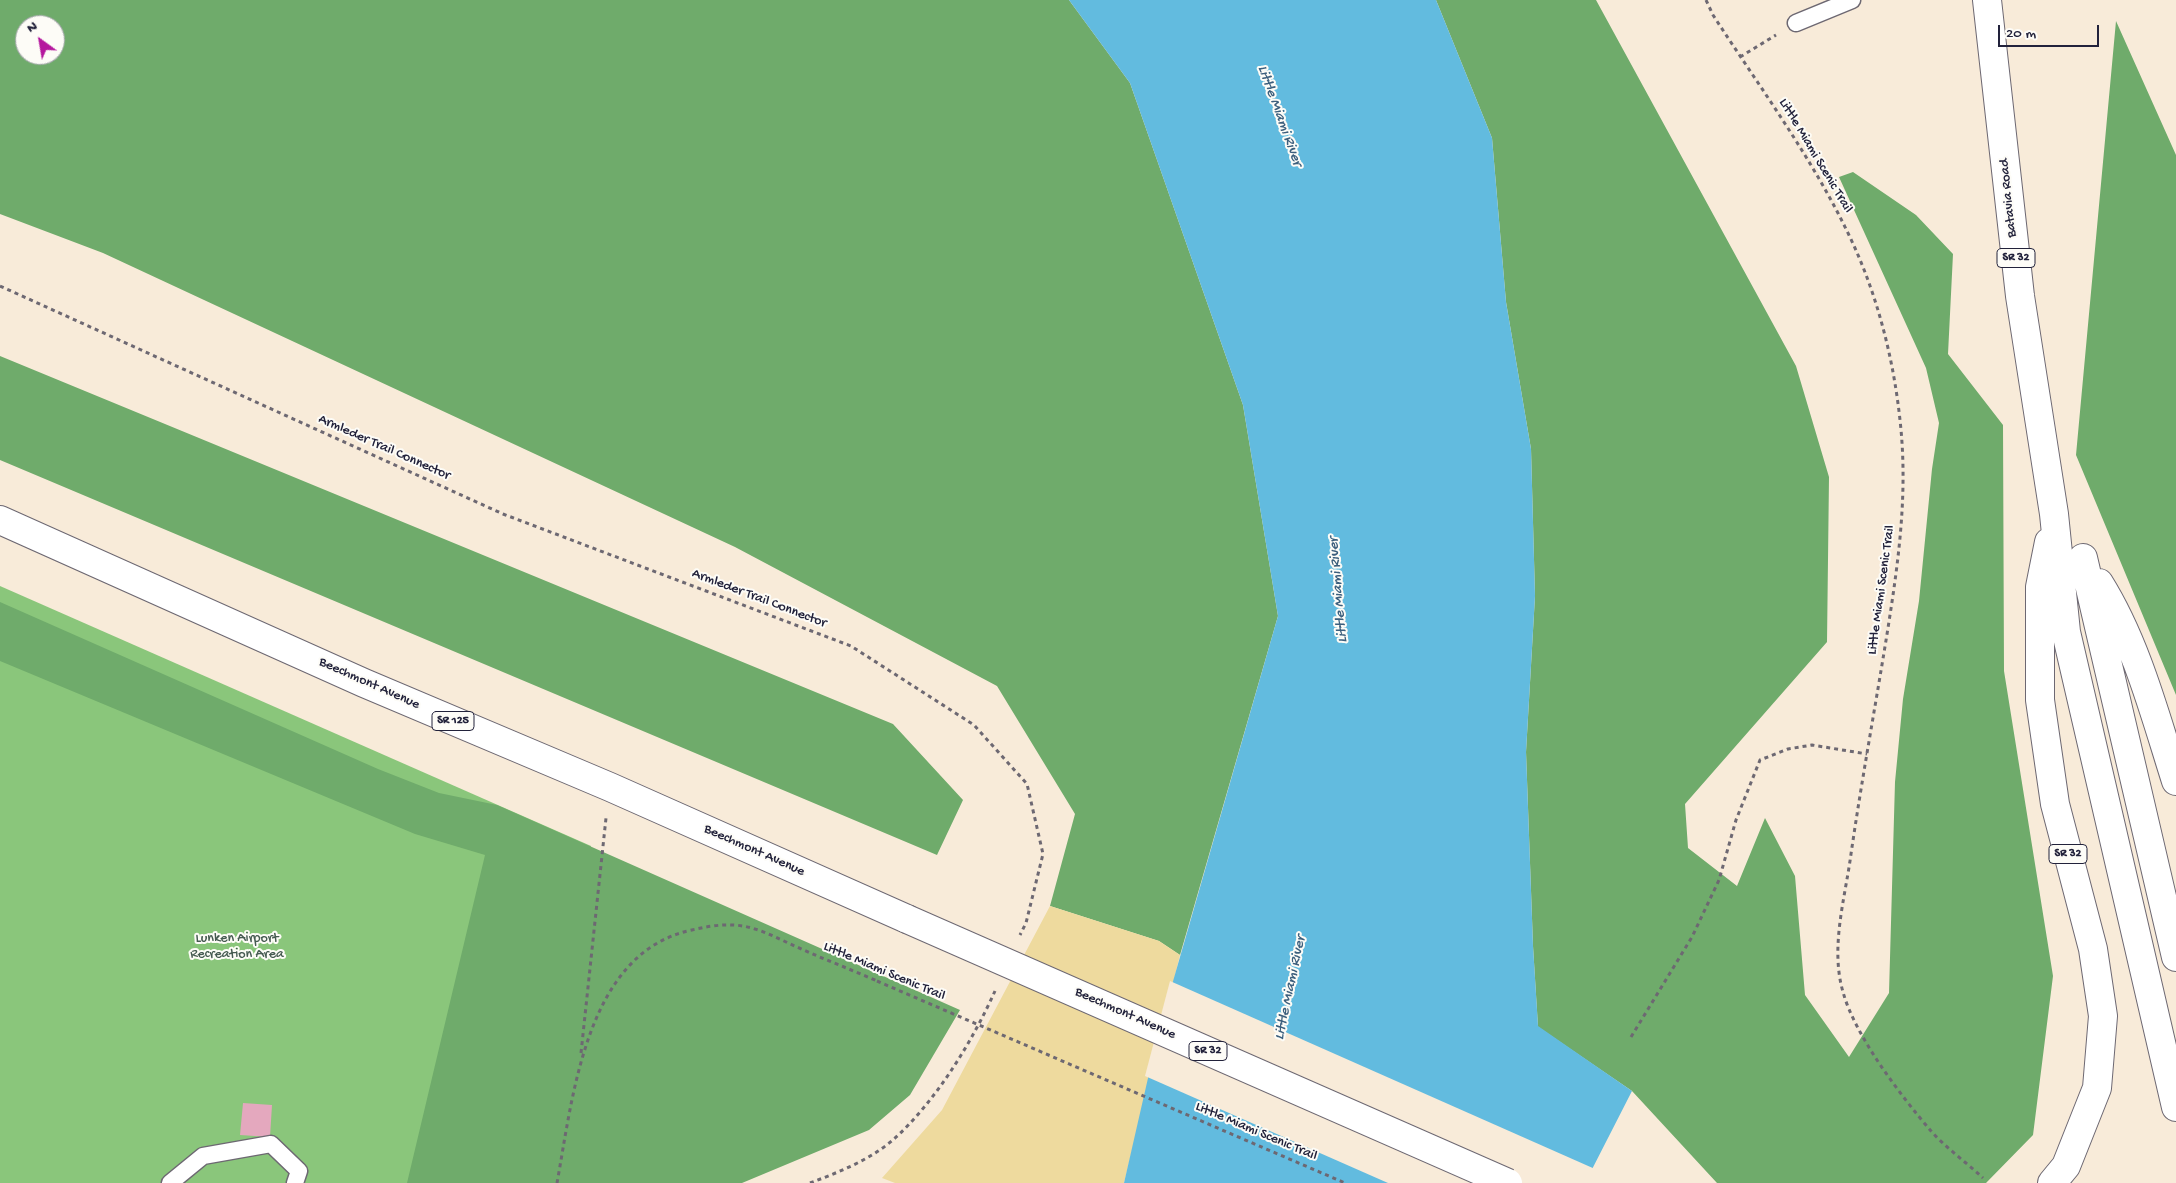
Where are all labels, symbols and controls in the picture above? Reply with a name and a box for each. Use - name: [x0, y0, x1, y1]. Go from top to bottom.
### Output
- north arrow: [15, 15, 65, 65]
- scale bar: [2001, 15, 2102, 47]
- text: N: [24, 18, 41, 37]
- text: 20 m: [2006, 25, 2036, 43]
- water label: Little Miami River: [1252, 63, 1306, 169]
- street label: Little Miami Scenic Trail: [1774, 96, 1856, 216]
- street label: Batavia Road: [1997, 158, 2021, 238]
- road number: SR 32: [1997, 248, 2035, 268]
- street label: Armleder Trail Connector: [315, 411, 453, 485]
- street label: Little Miami Scenic Trail: [1865, 524, 1899, 656]
- water label: Little Miami River: [1325, 537, 1353, 643]
- street label: Armleder Trail Connector: [689, 566, 829, 632]
- street label: Beechmont Avenue: [316, 654, 422, 714]
- road number: SR 125: [432, 711, 474, 730]
- street label: Beechmont Avenue: [701, 821, 807, 881]
- road number: SR 32: [2049, 844, 2087, 864]
- park label: Lunken Airport Recreation Area: [190, 931, 284, 964]
- water label: Little Miami River: [1271, 934, 1311, 1042]
- street label: Little Miami Scenic Trail: [821, 939, 947, 1005]
- street label: Beechmont Avenue: [1072, 984, 1178, 1044]
- road number: SR 32: [1189, 1042, 1227, 1060]
- street label: Little Miami Scenic Trail: [1193, 1099, 1319, 1165]

